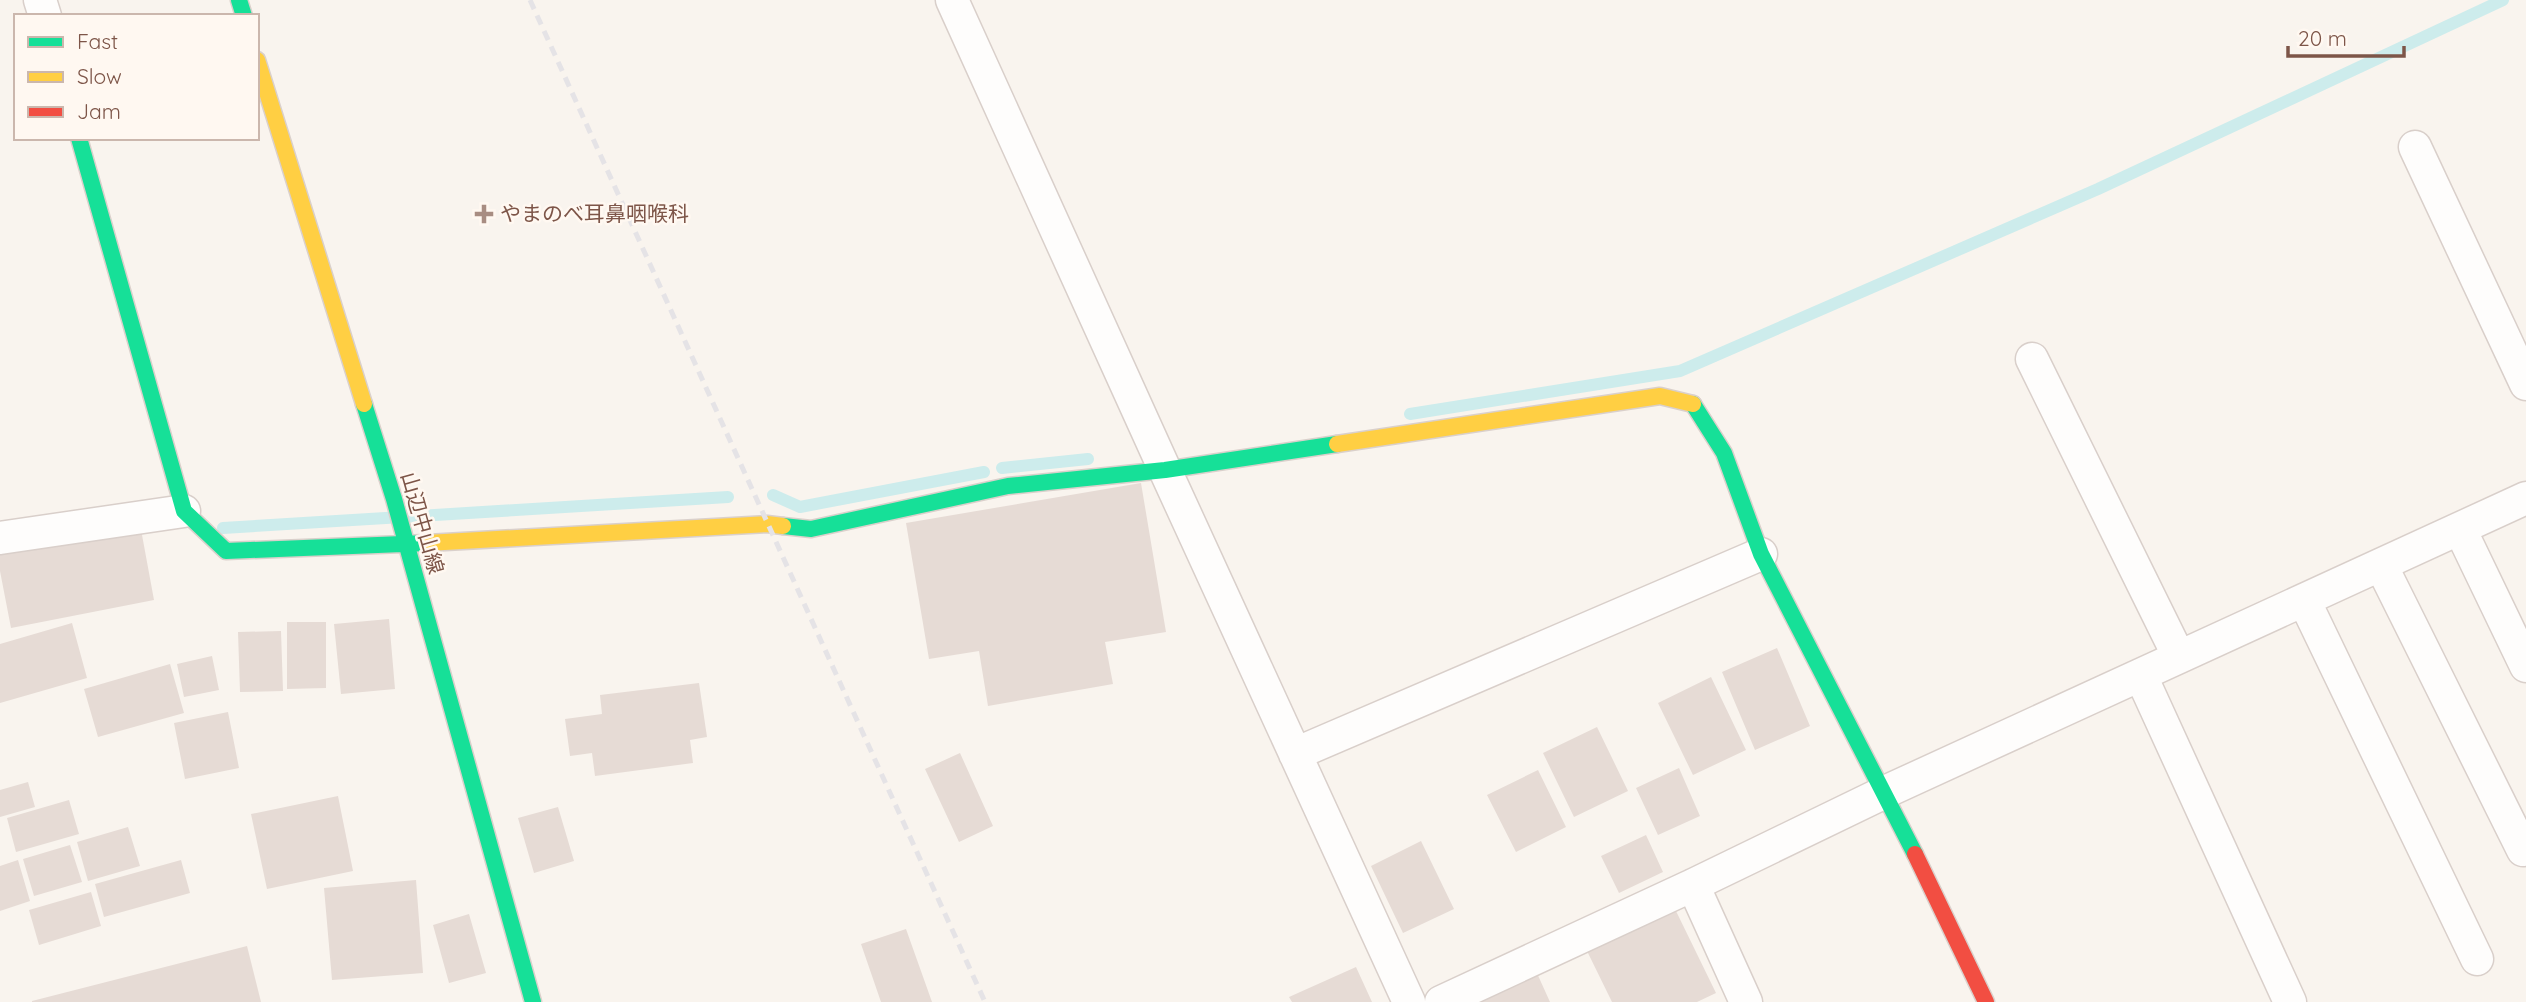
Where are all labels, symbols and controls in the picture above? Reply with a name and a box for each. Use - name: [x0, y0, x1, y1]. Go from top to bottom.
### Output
- legend: [14, 14, 259, 140]
- scale bar: [2288, 14, 2404, 58]
- text: 20 m: [2298, 25, 2347, 51]
- text: Fast: [77, 28, 118, 54]
- text: Slow: [77, 63, 122, 89]
- text: Jam: [77, 98, 121, 124]
- place label: やまのべ耳鼻咽喉科: [500, 200, 689, 226]
- marker: やまのべ耳鼻咽喉科: [474, 204, 494, 224]
- street label: 山辺中山線: [396, 469, 450, 577]

